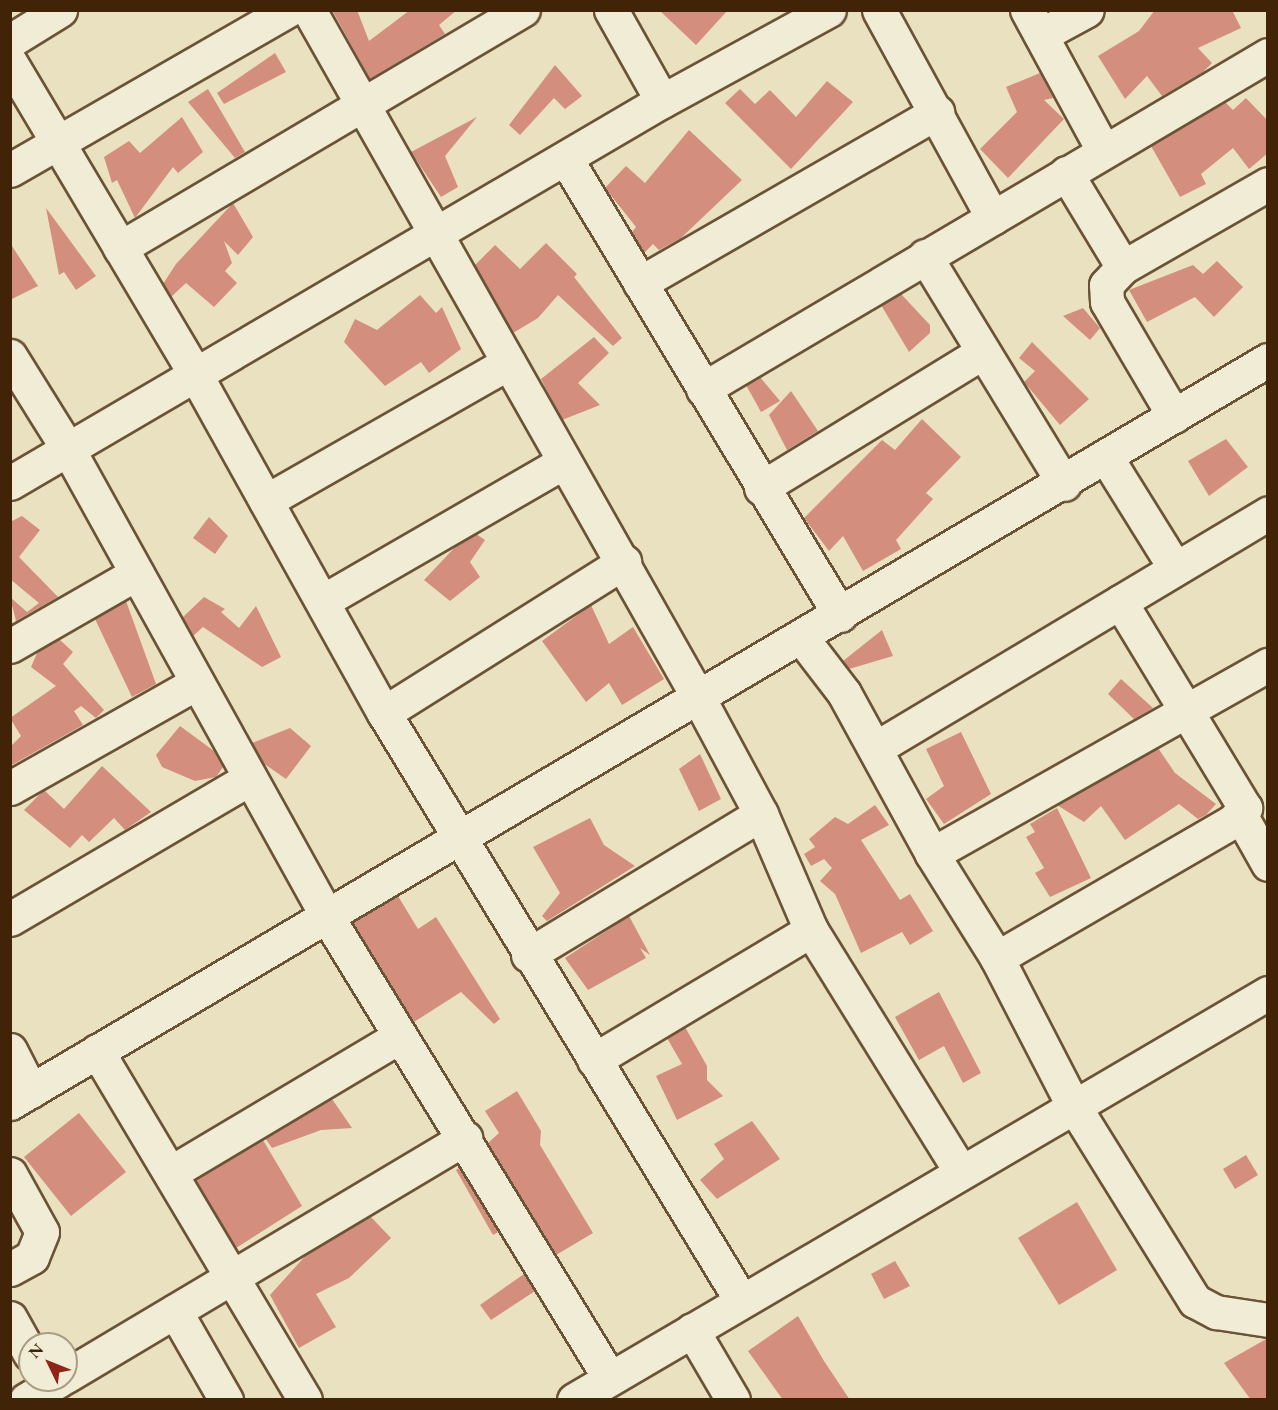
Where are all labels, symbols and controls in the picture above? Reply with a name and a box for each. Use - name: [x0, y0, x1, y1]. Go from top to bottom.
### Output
- north arrow: [18, 1332, 78, 1392]
- text: N: [24, 1339, 48, 1363]

